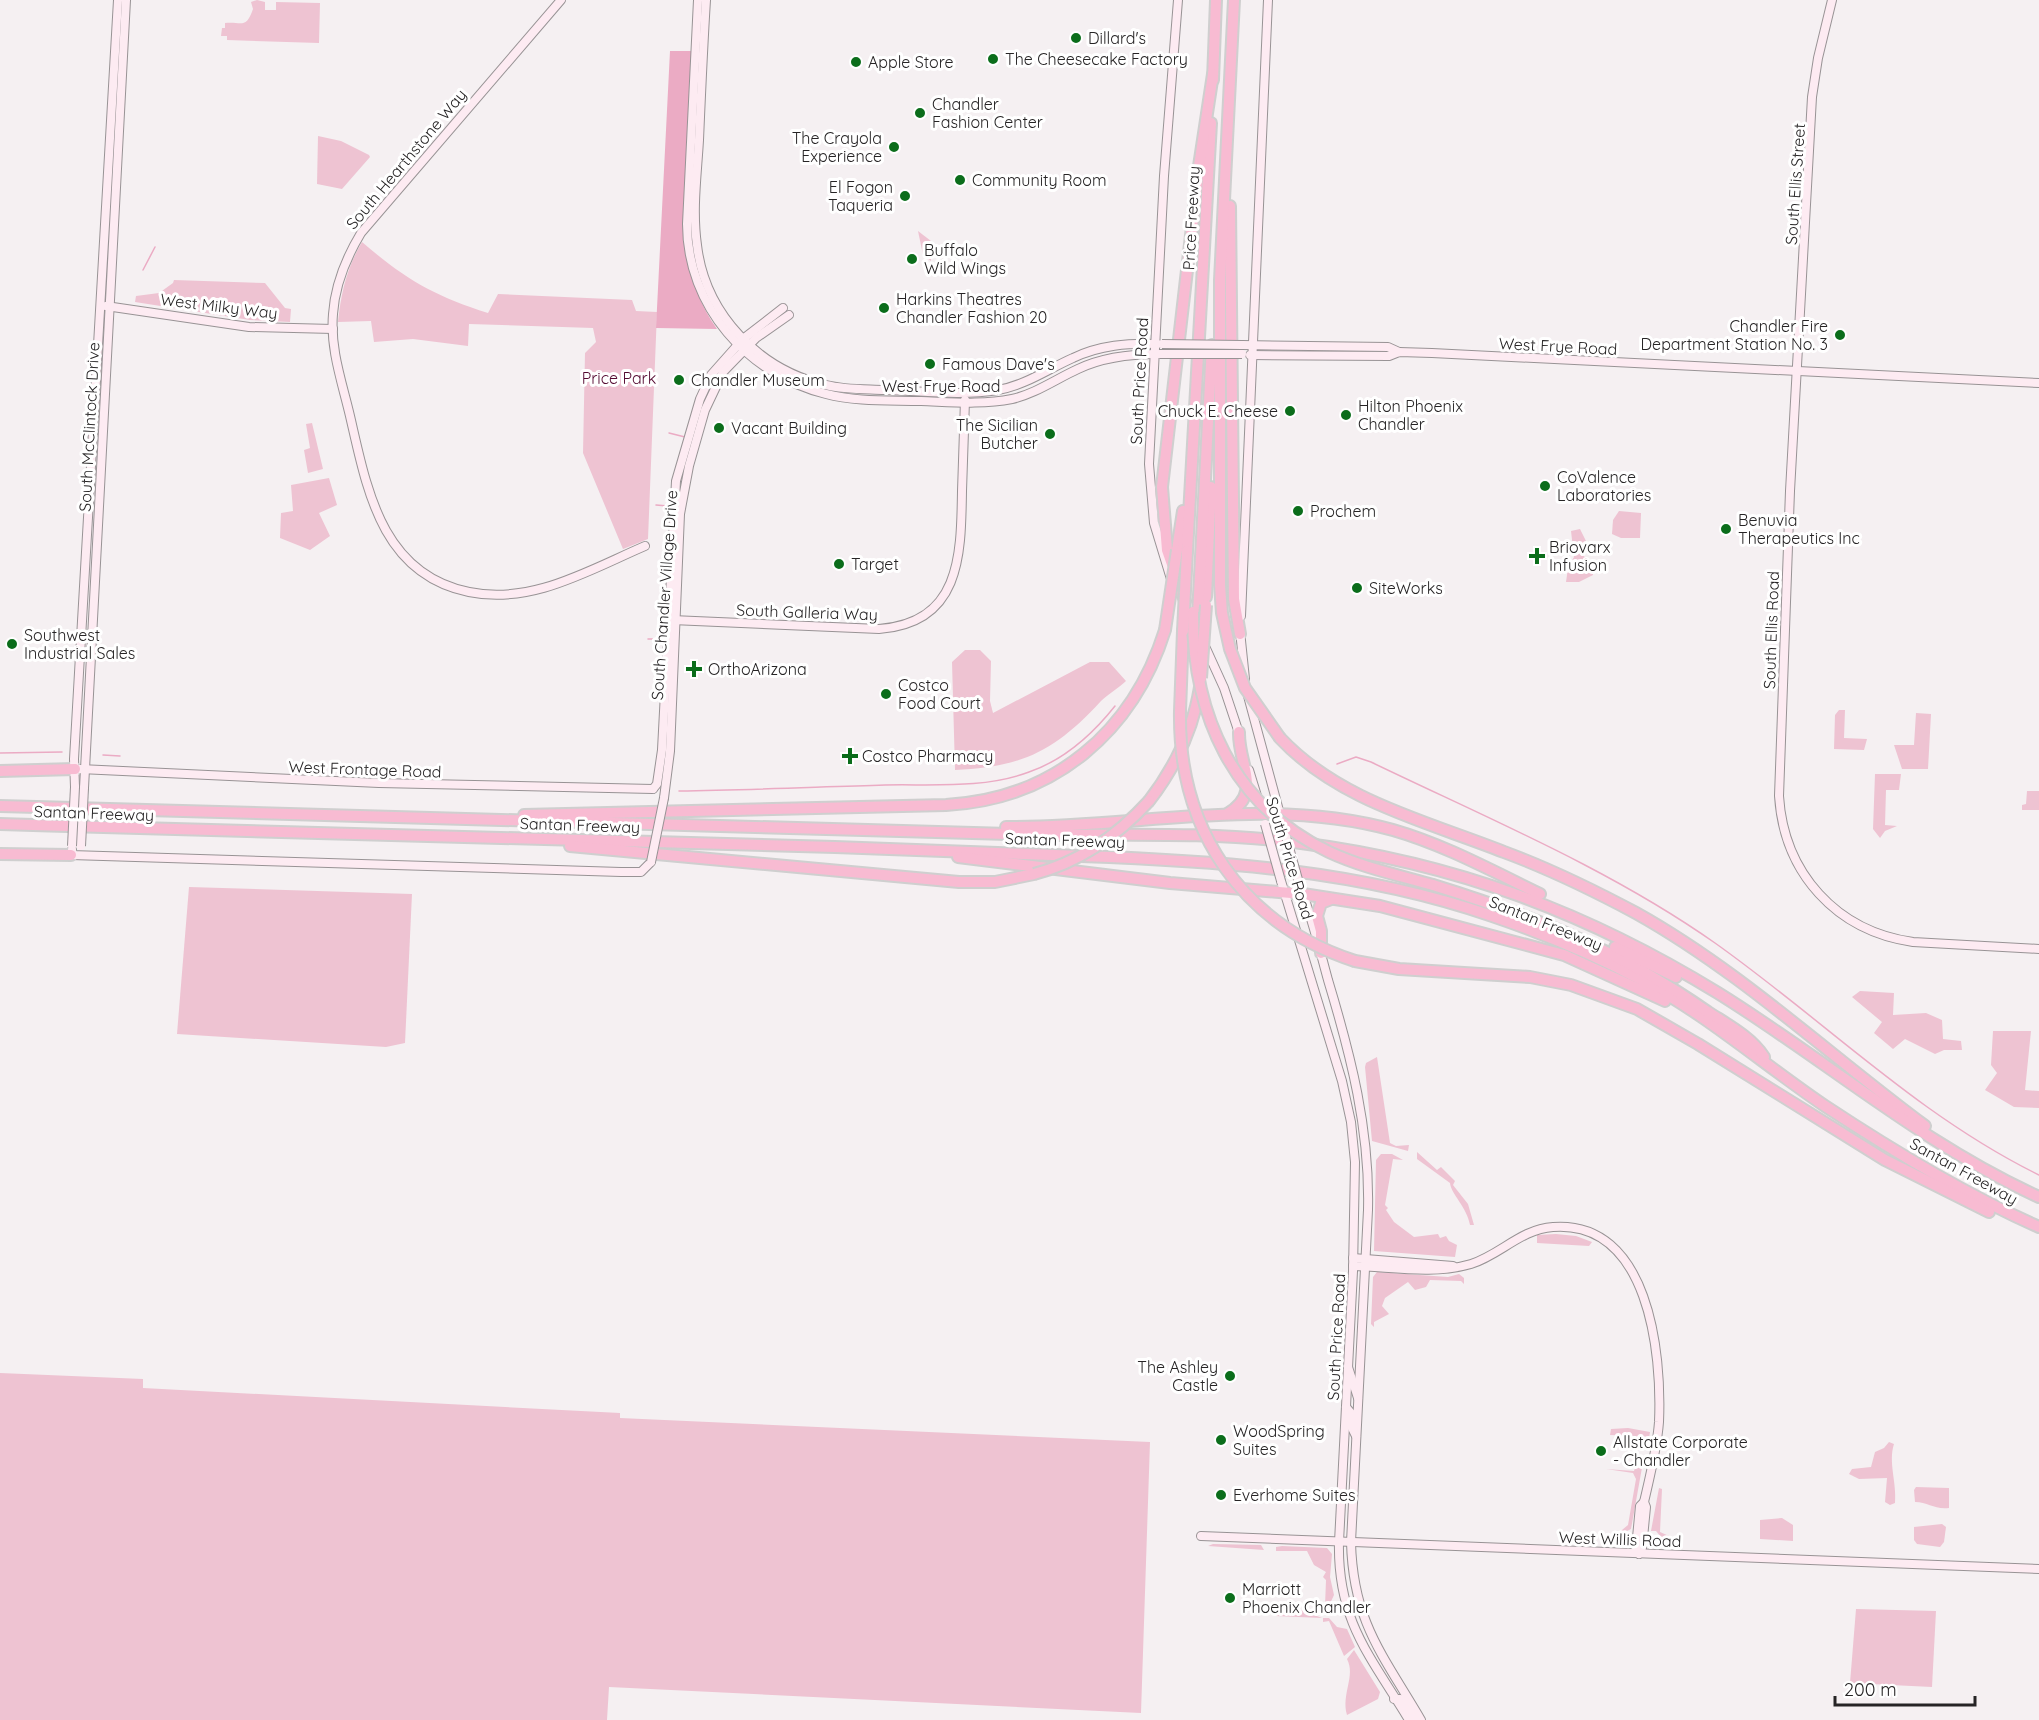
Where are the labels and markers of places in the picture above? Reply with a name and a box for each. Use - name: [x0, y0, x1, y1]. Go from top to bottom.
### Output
- place label: Dillard's: [1088, 28, 1146, 48]
- marker: Dillard's: [1069, 31, 1083, 45]
- place label: The Cheesecake Factory: [1005, 49, 1188, 69]
- place label: Apple Store: [868, 52, 954, 72]
- marker: The Cheesecake Factory: [986, 52, 1000, 66]
- marker: Apple Store: [849, 55, 863, 69]
- place label: Chandler Fashion Center: [932, 94, 1043, 132]
- marker: Chandler Fashion Center: [913, 106, 927, 120]
- place label: The Crayola Experience: [792, 128, 882, 166]
- marker: The Crayola Experience: [887, 140, 901, 154]
- place label: Community Room: [972, 170, 1107, 190]
- marker: Community Room: [953, 173, 967, 187]
- place label: El Fogon Taqueria: [828, 177, 893, 215]
- marker: El Fogon Taqueria: [898, 189, 912, 203]
- place label: Buffalo Wild Wings: [924, 240, 1006, 278]
- marker: Buffalo Wild Wings: [905, 252, 919, 266]
- place label: Harkins Theatres Chandler Fashion 20: [896, 289, 1047, 327]
- marker: Harkins Theatres Chandler Fashion 20: [877, 301, 891, 315]
- place label: Chandler Fire Department Station No. 3: [1640, 316, 1828, 354]
- marker: Chandler Fire Department Station No. 3: [1833, 328, 1847, 342]
- place label: Famous Dave's: [942, 354, 1055, 374]
- marker: Famous Dave's: [923, 357, 937, 371]
- place label: Chandler Museum: [691, 370, 825, 390]
- marker: Chandler Museum: [672, 373, 686, 387]
- place label: Hilton Phoenix Chandler: [1358, 396, 1463, 434]
- place label: Chuck E. Cheese: [1158, 401, 1278, 421]
- marker: Chuck E. Cheese: [1283, 404, 1297, 418]
- marker: Hilton Phoenix Chandler: [1339, 408, 1353, 422]
- place label: The Sicilian Butcher: [956, 415, 1038, 453]
- place label: Vacant Building: [731, 418, 847, 438]
- marker: Vacant Building: [712, 421, 726, 435]
- marker: The Sicilian Butcher: [1043, 427, 1057, 441]
- place label: CoValence Laboratories: [1557, 467, 1651, 505]
- marker: CoValence Laboratories: [1538, 479, 1552, 493]
- place label: Prochem: [1310, 501, 1376, 521]
- marker: Prochem: [1291, 504, 1305, 518]
- place label: Benuvia Therapeutics Inc: [1738, 510, 1860, 548]
- marker: Benuvia Therapeutics Inc: [1719, 522, 1733, 536]
- place label: Briovarx Infusion: [1549, 537, 1611, 575]
- marker: Briovarx Infusion: [1530, 549, 1544, 563]
- place label: Target: [851, 554, 899, 574]
- marker: Target: [832, 557, 846, 571]
- place label: SiteWorks: [1369, 578, 1443, 598]
- marker: SiteWorks: [1350, 581, 1364, 595]
- place label: Southwest Industrial Sales: [24, 625, 135, 663]
- marker: Southwest Industrial Sales: [5, 637, 19, 651]
- place label: OrthoArizona: [708, 659, 807, 679]
- marker: OrthoArizona: [685, 660, 703, 678]
- place label: Costco Food Court: [898, 675, 981, 713]
- marker: Costco Food Court: [879, 687, 893, 701]
- place label: Costco Pharmacy: [862, 746, 993, 766]
- marker: Costco Pharmacy: [843, 749, 857, 763]
- place label: The Ashley Castle: [1137, 1357, 1218, 1395]
- marker: The Ashley Castle: [1223, 1369, 1237, 1383]
- place label: WoodSpring Suites: [1233, 1421, 1325, 1459]
- place label: Allstate Corporate - Chandler: [1613, 1432, 1748, 1470]
- marker: WoodSpring Suites: [1214, 1433, 1228, 1447]
- marker: Allstate Corporate - Chandler: [1594, 1444, 1608, 1458]
- place label: Everhome Suites: [1233, 1485, 1356, 1505]
- marker: Everhome Suites: [1214, 1488, 1228, 1502]
- place label: Marriott Phoenix Chandler: [1242, 1579, 1371, 1617]
- marker: Marriott Phoenix Chandler: [1223, 1591, 1237, 1605]

